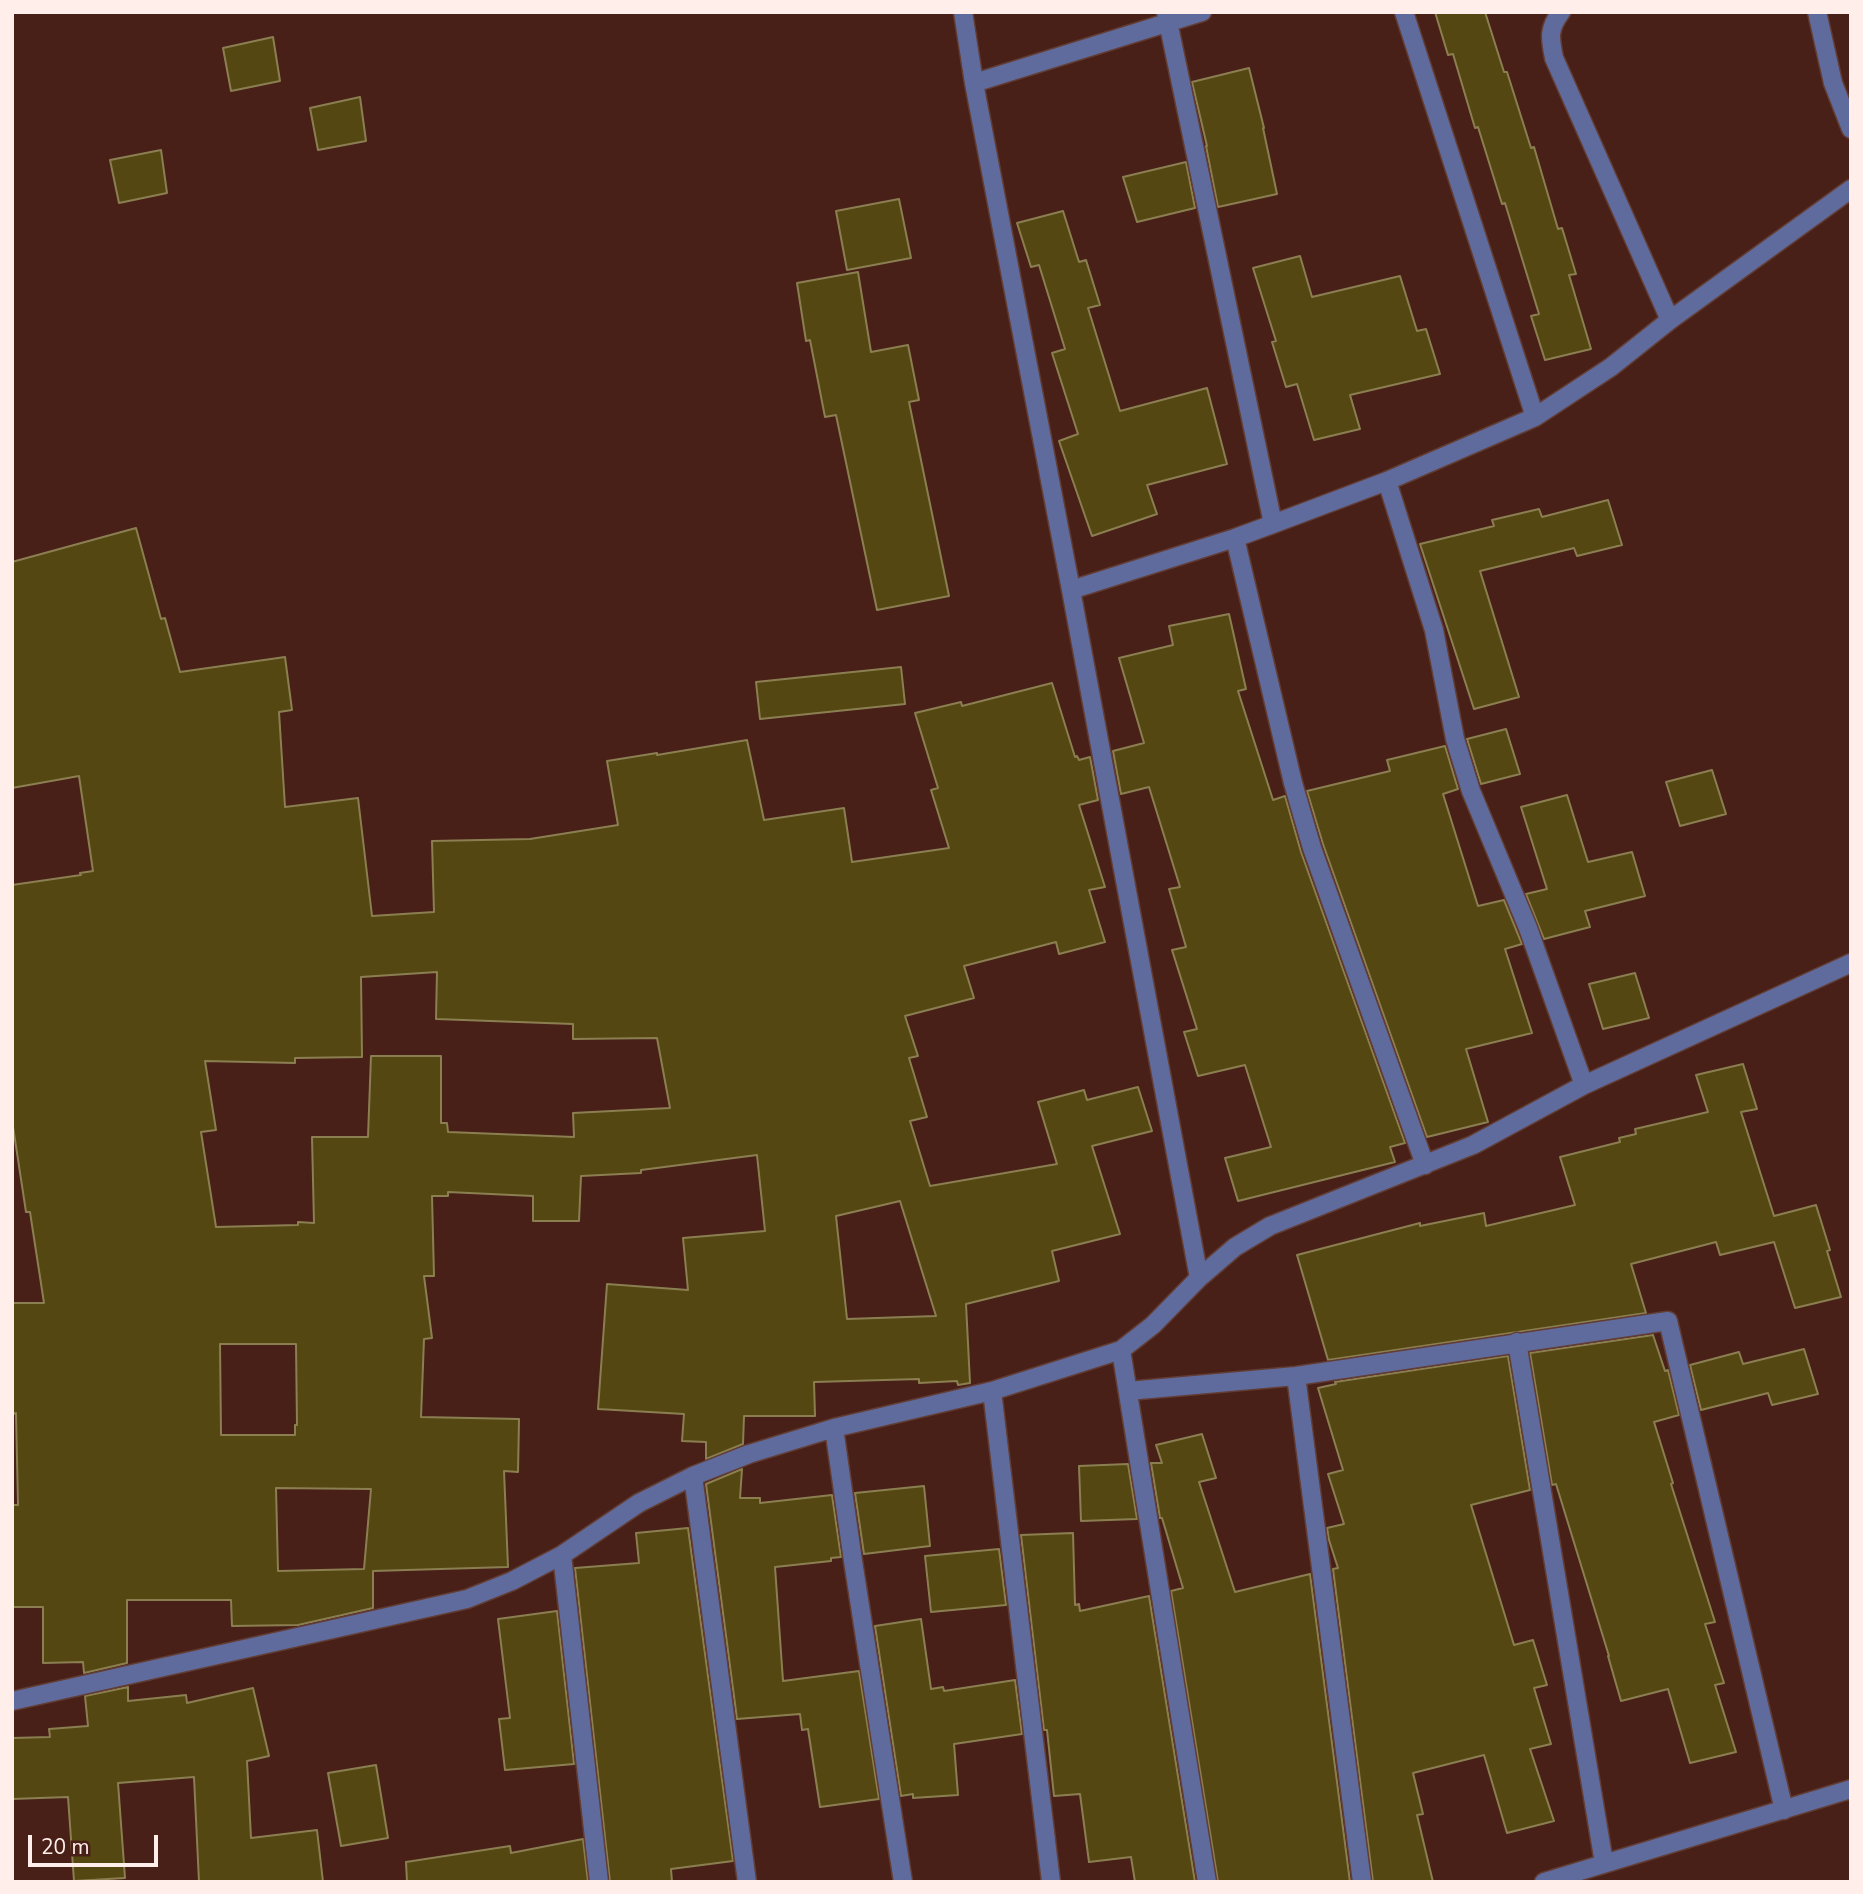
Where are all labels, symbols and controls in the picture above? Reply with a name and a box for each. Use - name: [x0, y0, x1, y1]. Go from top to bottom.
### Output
- scale bar: [32, 1820, 161, 1864]
- text: 20 m: [41, 1833, 90, 1861]

